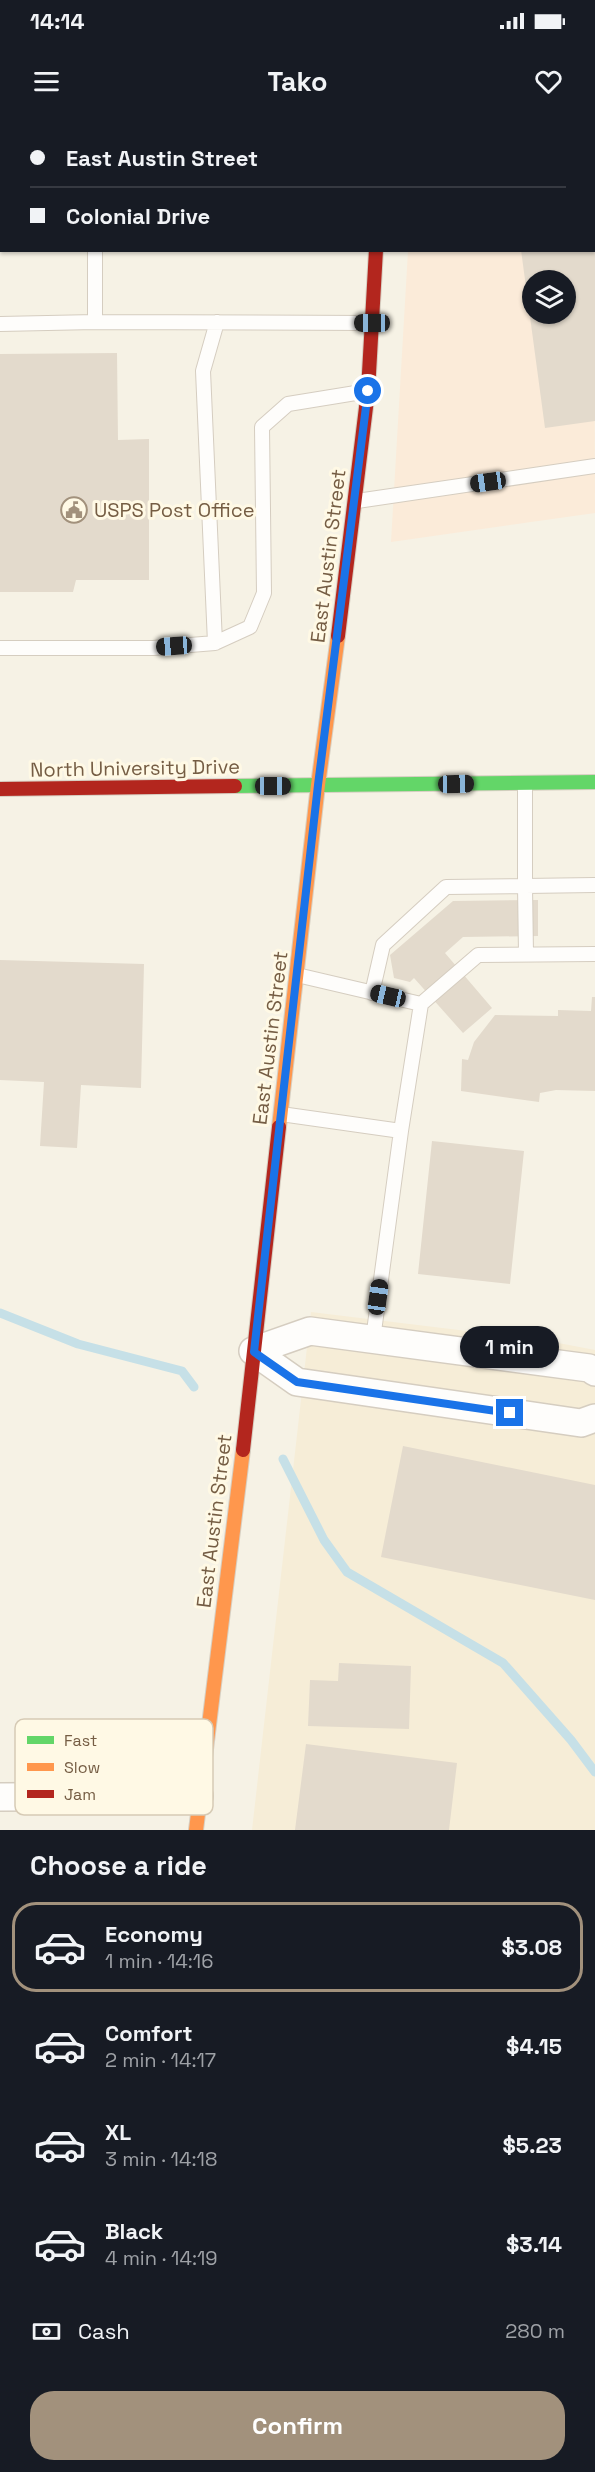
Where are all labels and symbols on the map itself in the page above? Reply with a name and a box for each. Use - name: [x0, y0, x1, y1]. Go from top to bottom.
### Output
- car: [354, 314, 390, 332]
- route start: [354, 377, 381, 404]
- street label: East Austin Street: [304, 468, 352, 644]
- car: [469, 471, 507, 493]
- public building icon: USPS Post Office: [59, 495, 89, 525]
- place label: USPS Post Office: [94, 497, 255, 523]
- car: [155, 636, 193, 656]
- street label: North University Drive: [30, 753, 240, 783]
- car: [438, 775, 474, 793]
- car: [255, 777, 291, 795]
- street label: East Austin Street: [246, 950, 294, 1126]
- car: [368, 983, 408, 1009]
- car: [367, 1278, 389, 1316]
- callout: 1 min: [460, 1326, 560, 1368]
- route end: [496, 1399, 523, 1426]
- street label: East Austin Street: [190, 1433, 238, 1609]
- legend: [15, 1719, 213, 1815]
- text: Fast: [64, 1730, 97, 1751]
- text: Slow: [64, 1757, 100, 1778]
- text: Jam: [64, 1784, 96, 1805]

